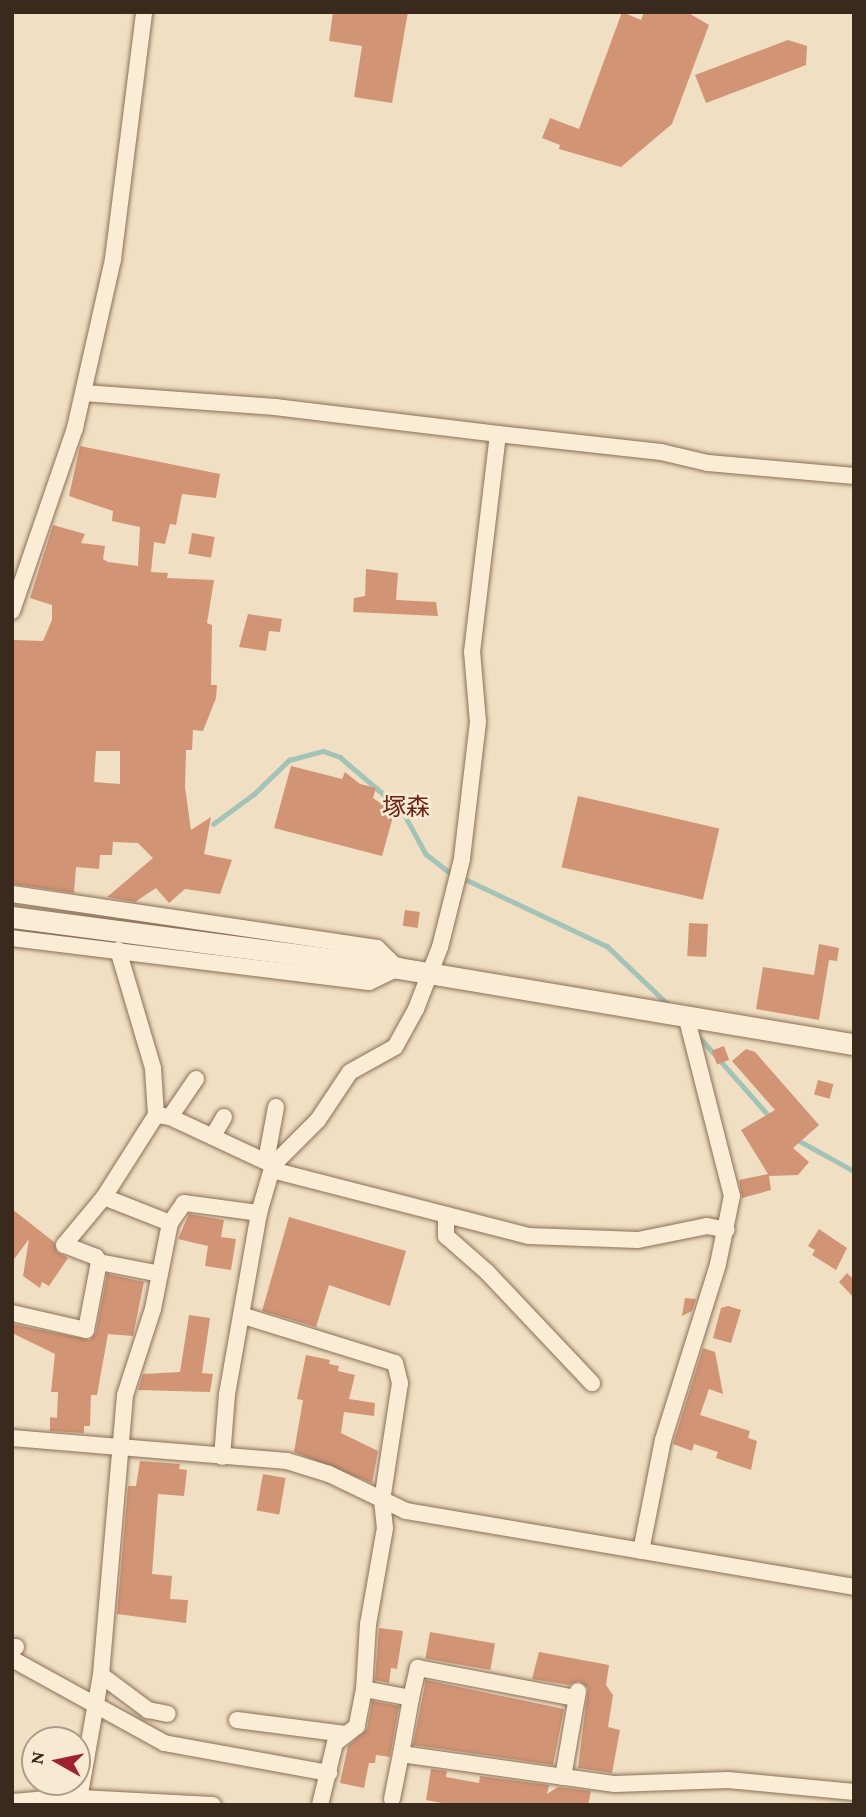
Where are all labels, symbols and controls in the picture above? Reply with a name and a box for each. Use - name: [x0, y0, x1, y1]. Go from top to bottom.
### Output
- district label: 塚森: [382, 793, 430, 821]
- north arrow: [21, 1726, 91, 1796]
- text: N: [25, 1750, 48, 1766]

